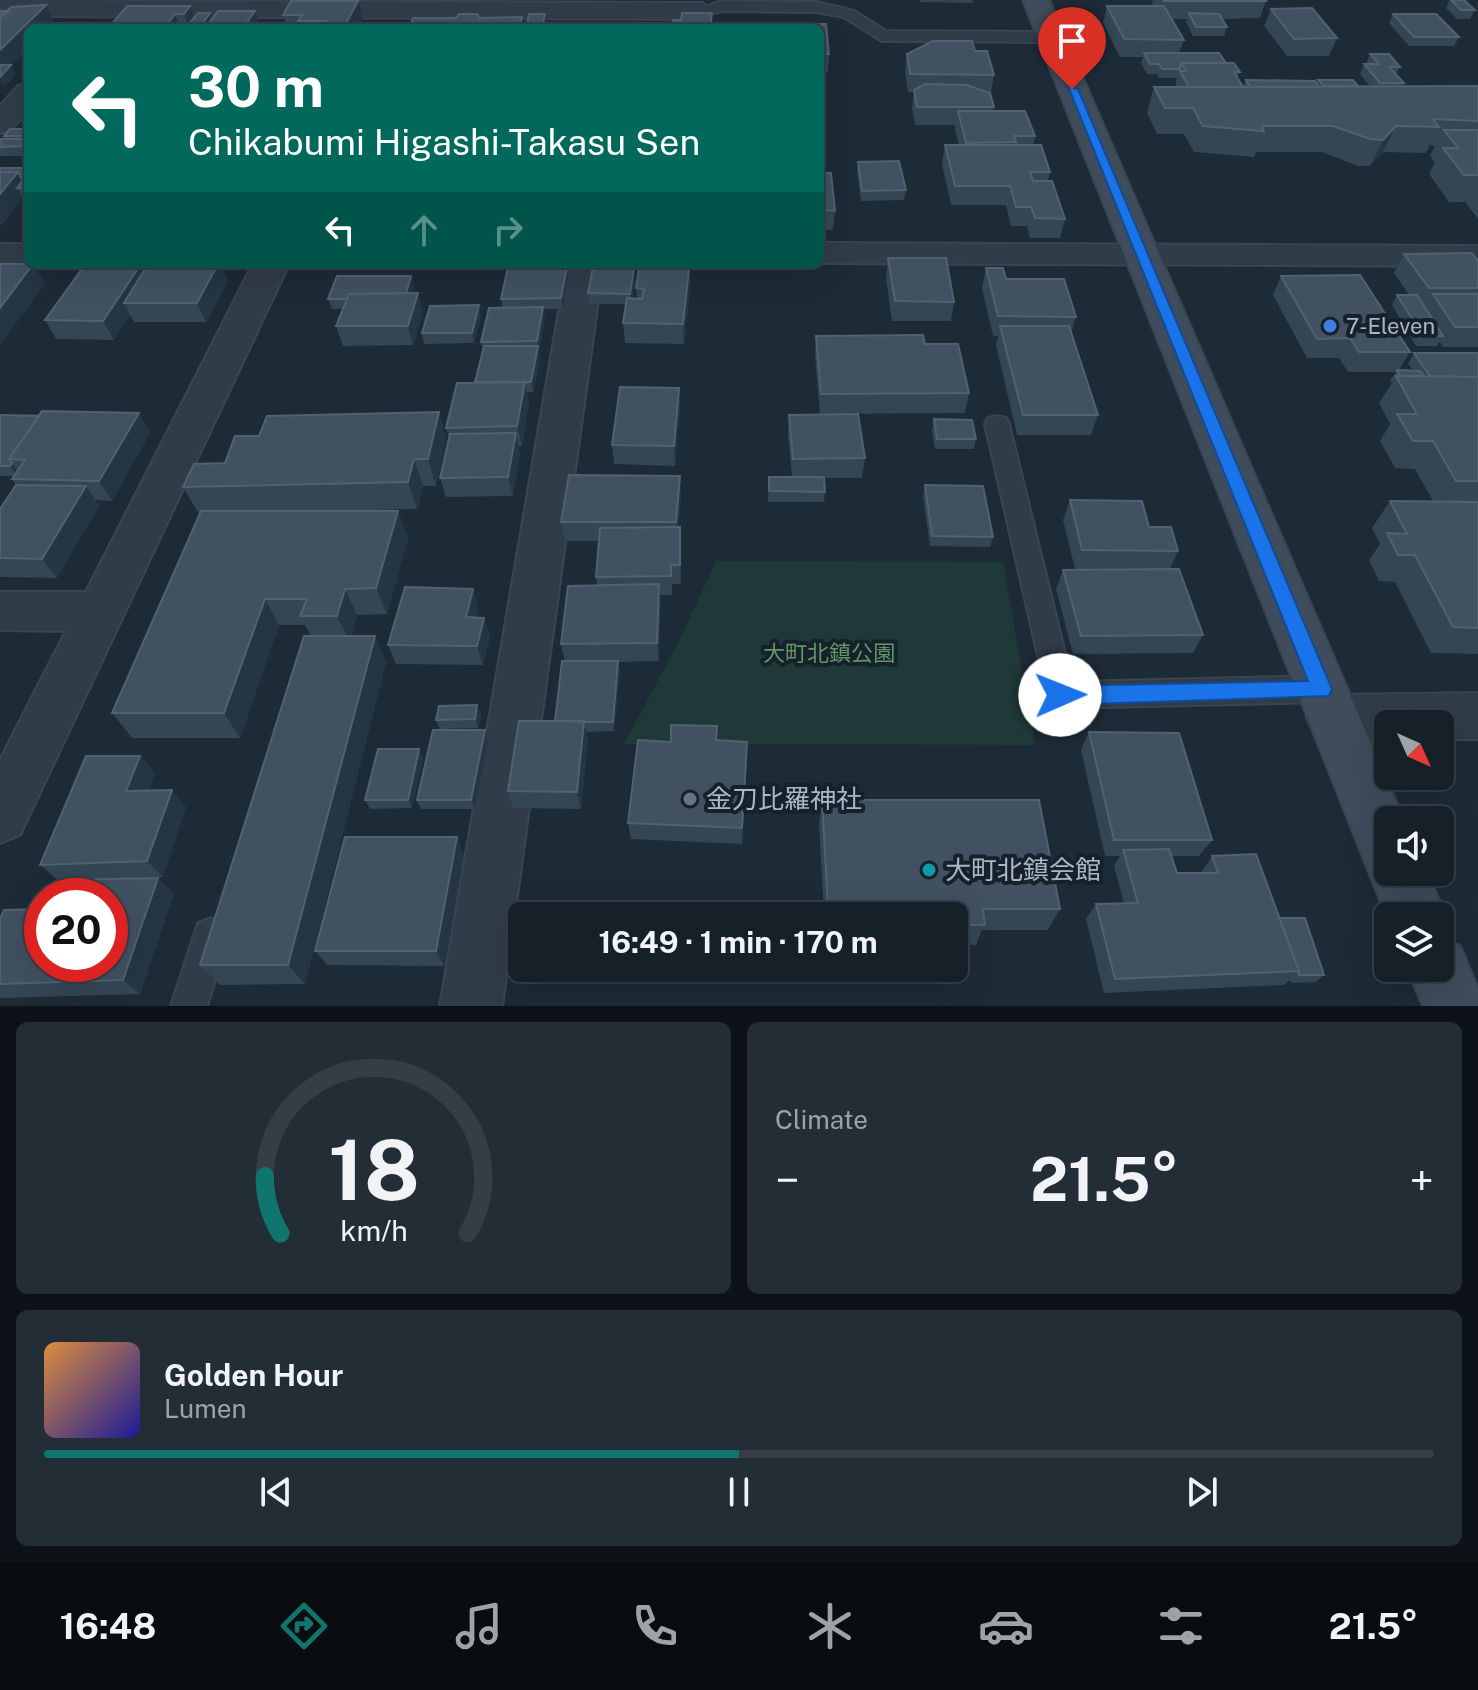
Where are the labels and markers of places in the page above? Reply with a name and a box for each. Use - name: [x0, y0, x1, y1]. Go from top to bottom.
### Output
- pin: [1038, 7, 1106, 89]
- place label: 7-Eleven: [1346, 313, 1435, 339]
- marker: 7-Eleven: [1321, 317, 1339, 335]
- place label: 金刀比羅神社: [706, 783, 862, 814]
- marker: 金刀比羅神社: [681, 790, 699, 808]
- place label: 大町北鎮会館: [945, 854, 1101, 885]
- marker: 大町北鎮会館: [920, 861, 938, 879]

